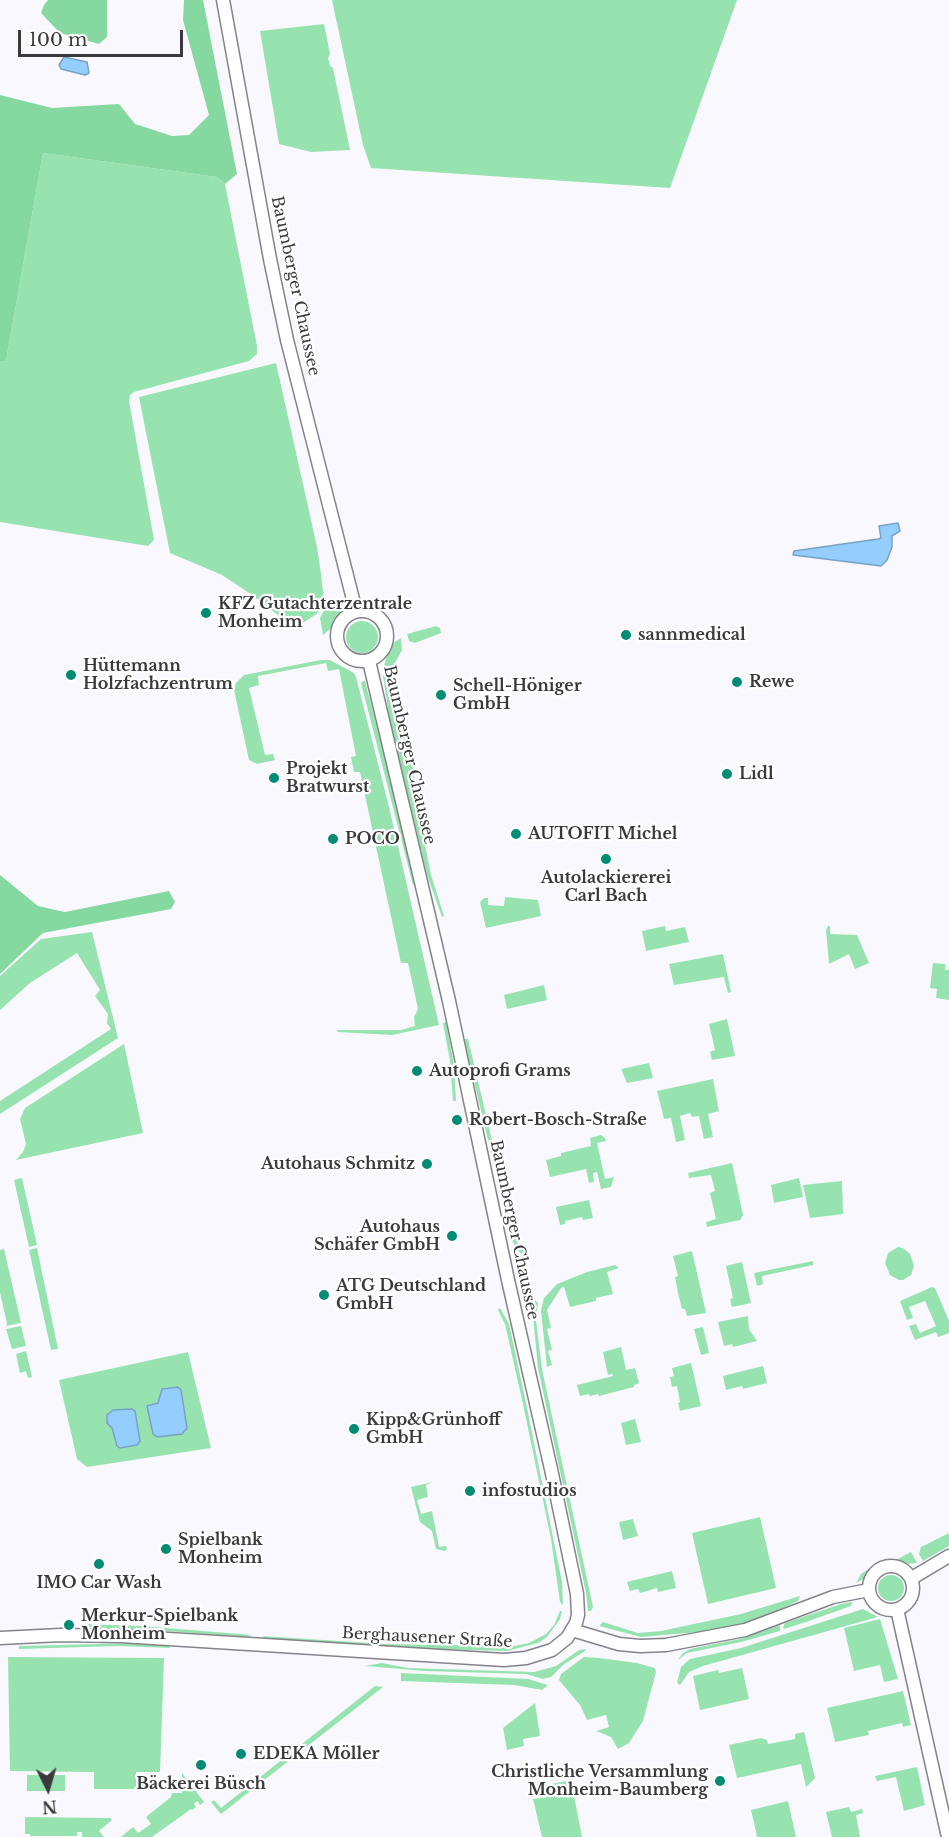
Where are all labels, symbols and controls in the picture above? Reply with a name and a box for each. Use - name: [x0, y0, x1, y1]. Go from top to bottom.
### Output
- scale bar: [21, 18, 186, 56]
- text: 100 m: [29, 29, 87, 51]
- street label: Baumberger Chaussee: [267, 194, 323, 378]
- place label: KFZ Gutachterzentrale Monheim: [218, 594, 412, 632]
- marker: KFZ Gutachterzentrale Monheim: [199, 606, 213, 620]
- place label: sannmedical: [638, 625, 746, 645]
- marker: sannmedical: [619, 628, 633, 642]
- place label: Hüttemann Holzfachzentrum: [83, 656, 233, 694]
- street label: Baumberger Chaussee: [379, 663, 439, 847]
- marker: Hüttemann Holzfachzentrum: [64, 668, 78, 682]
- place label: Rewe: [749, 672, 794, 692]
- marker: Rewe: [730, 675, 744, 689]
- place label: Schell-Höniger GmbH: [453, 676, 582, 714]
- marker: Schell-Höniger GmbH: [434, 688, 448, 702]
- place label: Projekt Bratwurst: [286, 759, 369, 797]
- place label: Lidl: [739, 764, 774, 784]
- marker: Lidl: [720, 767, 734, 781]
- marker: Projekt Bratwurst: [267, 771, 281, 785]
- place label: AUTOFIT Michel: [528, 824, 677, 844]
- marker: AUTOFIT Michel: [509, 827, 523, 841]
- place label: POCO: [345, 829, 400, 849]
- marker: POCO: [326, 832, 340, 846]
- marker: Autolackiererei Carl Bach: [599, 852, 613, 866]
- place label: Autolackiererei Carl Bach: [541, 868, 671, 906]
- place label: Autoprofi Grams: [429, 1061, 571, 1081]
- marker: Autoprofi Grams: [410, 1064, 424, 1078]
- place label: Robert-Bosch-Straße: [469, 1110, 647, 1130]
- marker: Robert-Bosch-Straße: [450, 1113, 464, 1127]
- street label: Baumberger Chaussee: [486, 1138, 542, 1322]
- place label: Autohaus Schmitz: [261, 1154, 415, 1174]
- marker: Autohaus Schmitz: [420, 1157, 434, 1171]
- place label: Autohaus Schäfer GmbH: [314, 1217, 440, 1255]
- marker: Autohaus Schäfer GmbH: [445, 1229, 459, 1243]
- place label: ATG Deutschland GmbH: [336, 1276, 486, 1314]
- marker: ATG Deutschland GmbH: [317, 1288, 331, 1302]
- place label: Kipp&Grünhoff GmbH: [366, 1410, 501, 1448]
- marker: Kipp&Grünhoff GmbH: [347, 1422, 361, 1436]
- place label: infostudios: [482, 1481, 577, 1501]
- marker: infostudios: [463, 1484, 477, 1498]
- place label: Spielbank Monheim: [178, 1530, 263, 1568]
- marker: Spielbank Monheim: [159, 1542, 173, 1556]
- marker: IMO Car Wash: [92, 1557, 106, 1571]
- place label: IMO Car Wash: [36, 1573, 162, 1593]
- place label: Merkur-Spielbank Monheim: [81, 1606, 238, 1644]
- marker: Merkur-Spielbank Monheim: [62, 1618, 76, 1632]
- street label: Berghausener Straße: [341, 1624, 513, 1652]
- place label: EDEKA Möller: [253, 1744, 380, 1764]
- marker: EDEKA Möller: [234, 1747, 248, 1761]
- marker: Bäckerei Büsch: [194, 1758, 208, 1772]
- north arrow: [18, 1759, 78, 1819]
- place label: Christliche Versammlung Monheim-Baumberg: [491, 1762, 708, 1800]
- place label: Bäckerei Büsch: [136, 1774, 266, 1794]
- marker: Christliche Versammlung Monheim-Baumberg: [713, 1774, 727, 1788]
- text: N: [41, 1796, 58, 1818]

